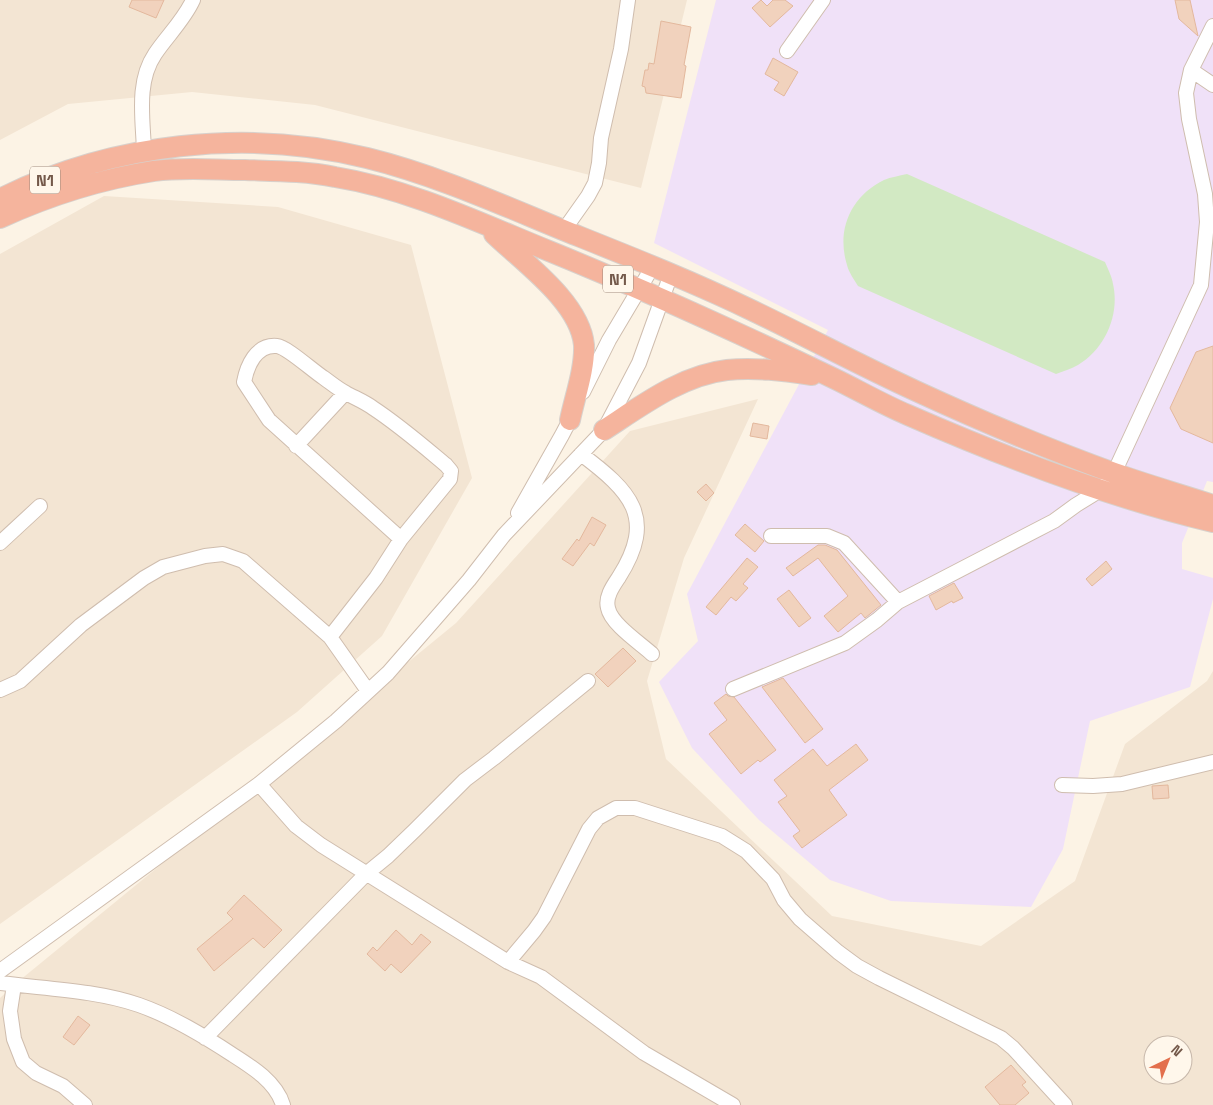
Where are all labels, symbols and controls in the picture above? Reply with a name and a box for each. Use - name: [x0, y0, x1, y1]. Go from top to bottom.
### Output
- road number: N1: [30, 166, 60, 194]
- road number: N1: [603, 266, 633, 292]
- north arrow: [1143, 1035, 1193, 1085]
- text: N: [1167, 1041, 1186, 1060]

